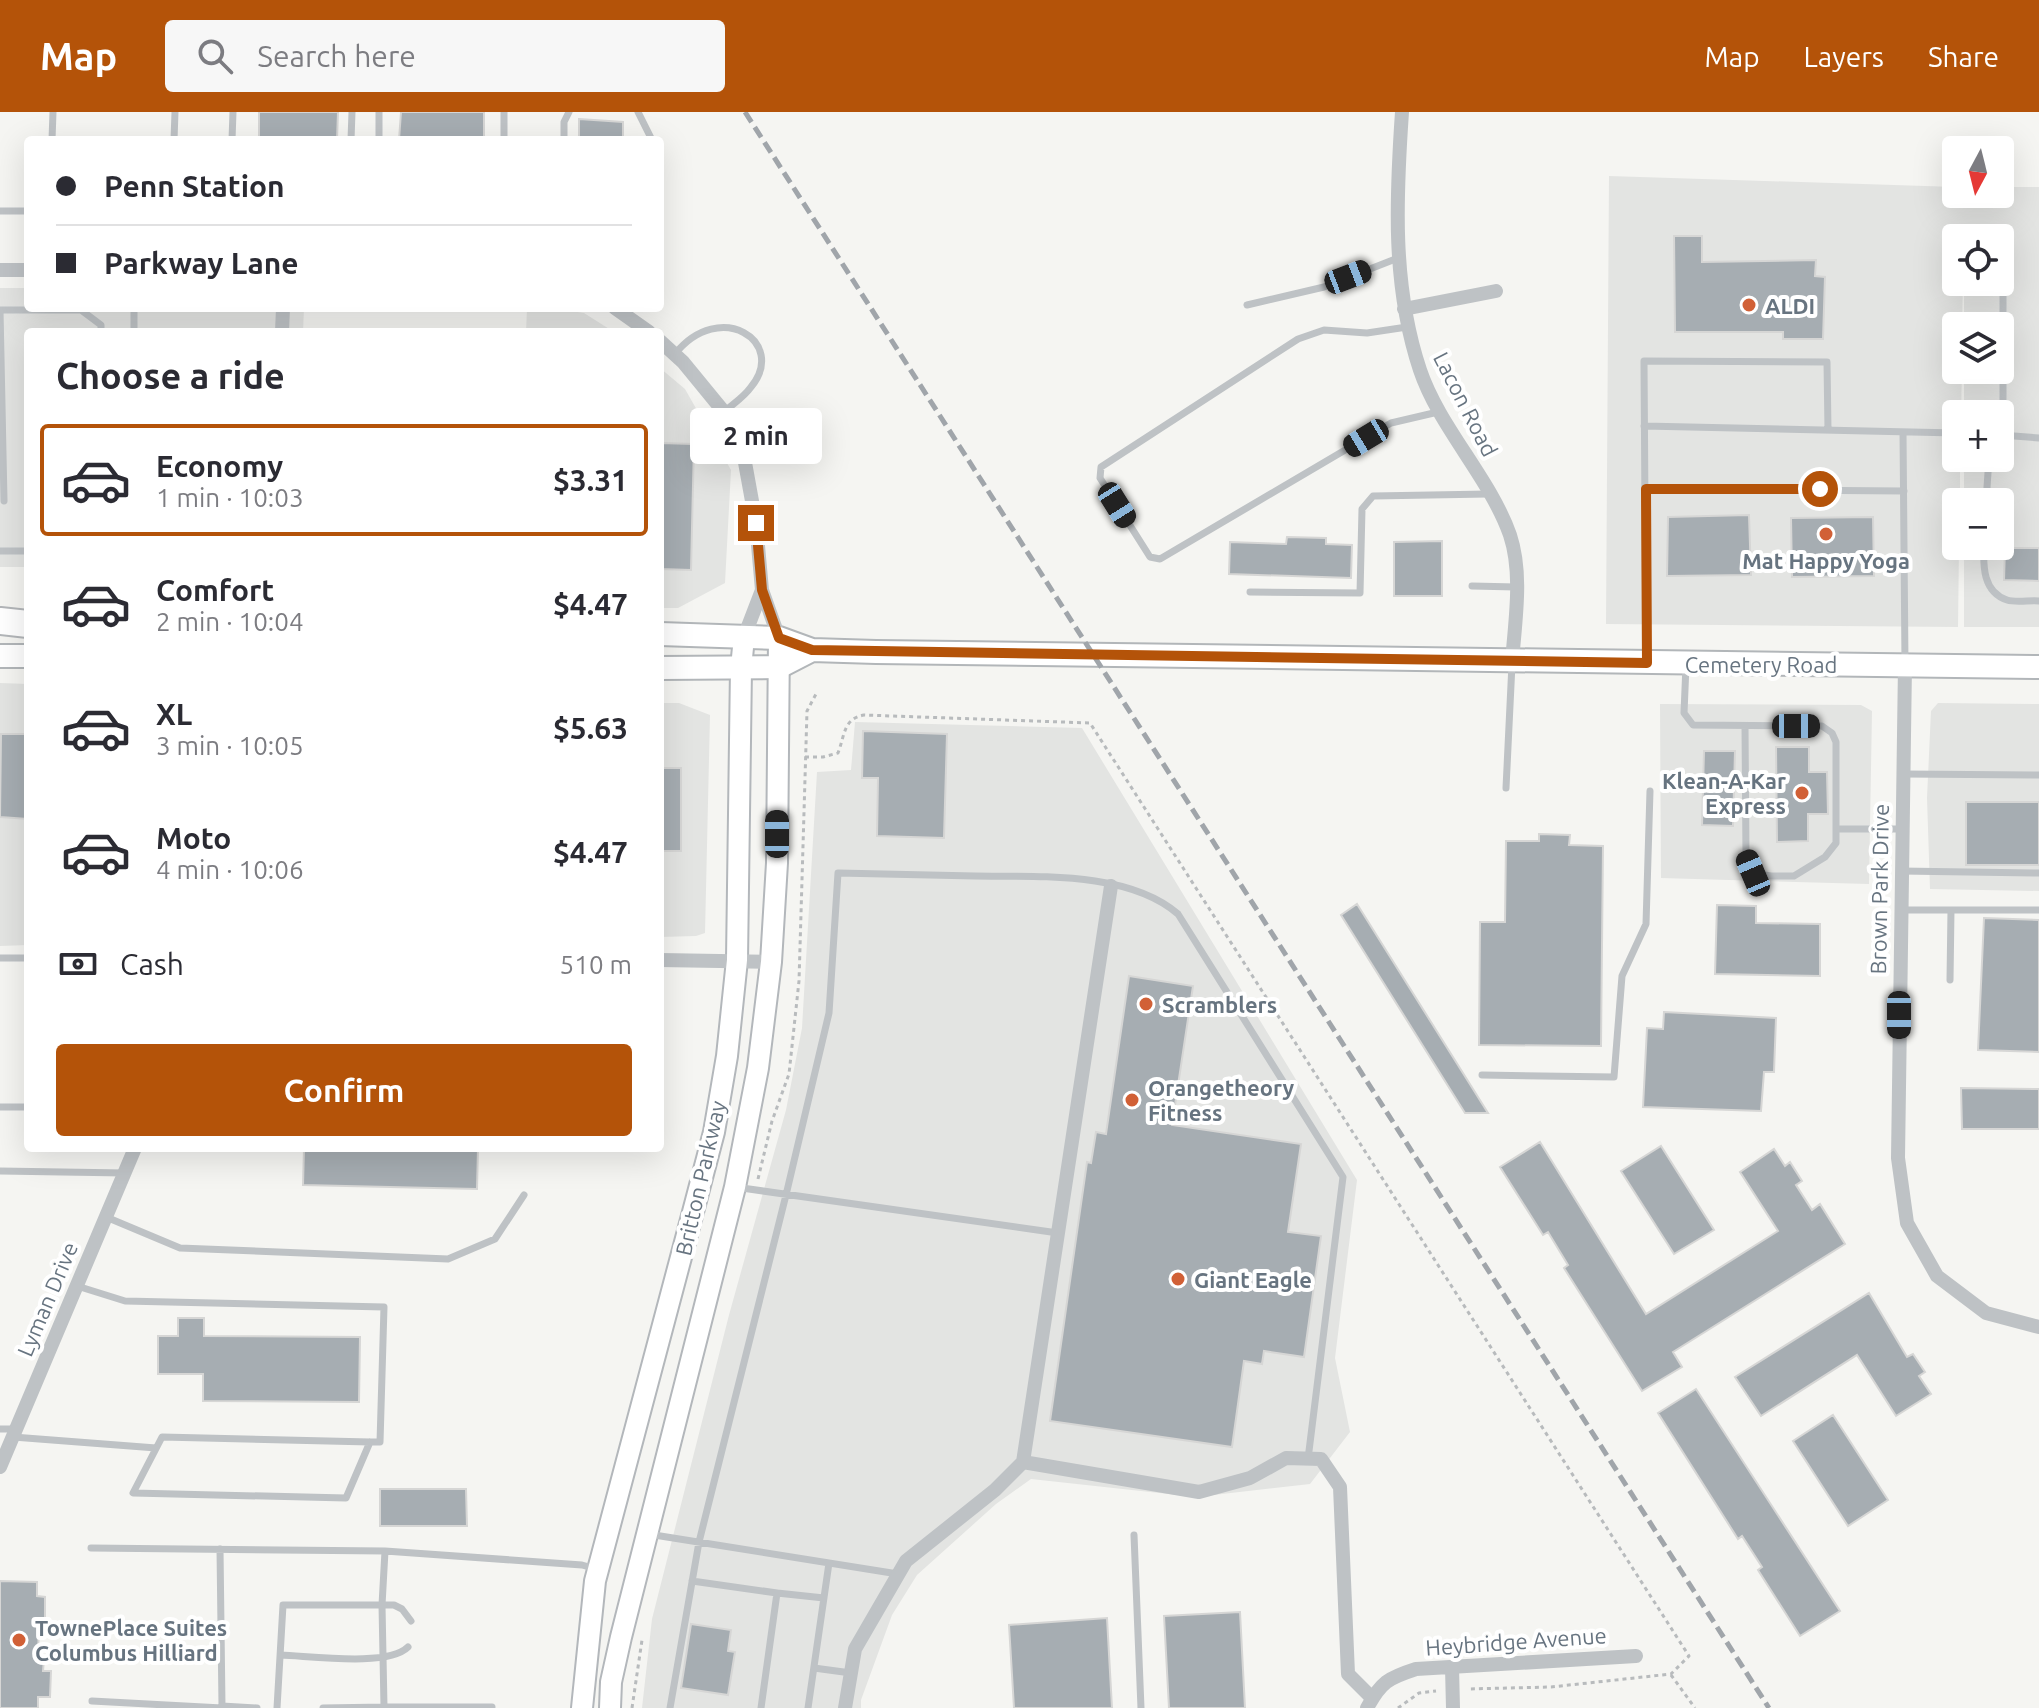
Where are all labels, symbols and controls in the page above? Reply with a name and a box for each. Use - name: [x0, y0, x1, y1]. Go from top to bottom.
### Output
- search box: [165, 20, 725, 92]
- icon: search: [193, 34, 237, 78]
- text: Map: [40, 35, 117, 77]
- text: Search here: [257, 39, 416, 73]
- text: Map: [1704, 41, 1760, 72]
- text: Layers: [1804, 41, 1884, 72]
- text: Share: [1928, 41, 1999, 72]
- north arrow: [1942, 136, 2014, 208]
- map controls: [1942, 136, 2014, 560]
- text: Penn Station: [104, 169, 285, 203]
- button: locate: [1942, 224, 2014, 296]
- text: Parkway Lane: [104, 246, 299, 280]
- car: [1321, 257, 1375, 297]
- place label: ALDI: [1765, 293, 1815, 318]
- marker: ALDI: [1740, 296, 1758, 314]
- button: layers: [1942, 312, 2014, 384]
- street label: Lacon Road: [1429, 348, 1503, 460]
- text: Choose a ride: [56, 355, 285, 396]
- button: +: [1942, 400, 2014, 472]
- callout: 2 min: [690, 407, 822, 463]
- car: [1339, 415, 1393, 461]
- text: 2 min: [723, 421, 789, 450]
- icon: car: [60, 444, 132, 516]
- text: Economy: [156, 449, 283, 483]
- text: $3.31: [553, 463, 628, 497]
- route start: [1802, 471, 1838, 507]
- car: [1094, 478, 1140, 532]
- text: 1 min · 10:03: [156, 483, 304, 512]
- button: −: [1942, 488, 2014, 560]
- route end: [738, 505, 774, 541]
- marker: Mat Happy Yoga: [1817, 525, 1835, 543]
- place label: Mat Happy Yoga: [1742, 548, 1910, 573]
- icon: car: [60, 568, 132, 640]
- text: Comfort: [156, 573, 274, 607]
- text: $4.47: [553, 587, 628, 621]
- text: 2 min · 10:04: [156, 607, 304, 636]
- street label: Cemetery Road: [1685, 652, 1837, 677]
- icon: car: [60, 692, 132, 764]
- text: XL: [156, 697, 192, 731]
- text: $5.63: [553, 711, 628, 745]
- car: [1772, 714, 1820, 738]
- text: 3 min · 10:05: [156, 731, 304, 760]
- place label: Klean-A-Kar Express: [1662, 768, 1786, 818]
- marker: Klean-A-Kar Express: [1793, 784, 1811, 802]
- street label: Brown Park Drive: [1865, 804, 1893, 974]
- car: [765, 810, 789, 858]
- icon: car: [60, 816, 132, 888]
- text: Moto: [156, 821, 231, 855]
- text: $4.47: [553, 835, 628, 869]
- car: [1733, 846, 1773, 900]
- text: 4 min · 10:06: [156, 855, 304, 884]
- icon: cash: [56, 942, 100, 986]
- text: Cash: [120, 947, 184, 981]
- text: 510 m: [560, 950, 632, 979]
- car: [1887, 991, 1911, 1039]
- place label: Scramblers: [1162, 992, 1277, 1017]
- marker: Scramblers: [1137, 995, 1155, 1013]
- button: Confirm: [56, 1044, 632, 1136]
- place label: Orangetheory Fitness: [1148, 1075, 1295, 1125]
- marker: Orangetheory Fitness: [1123, 1091, 1141, 1109]
- street label: Britton Parkway: [670, 1098, 730, 1258]
- street label: Lyman Drive: [12, 1238, 82, 1360]
- place label: Giant Eagle: [1194, 1267, 1312, 1292]
- marker: Giant Eagle: [1169, 1270, 1187, 1288]
- place label: TownePlace Suites Columbus Hilliard: [35, 1615, 227, 1665]
- street label: Heybridge Avenue: [1425, 1622, 1607, 1660]
- marker: TownePlace Suites Columbus Hilliard: [10, 1631, 28, 1649]

